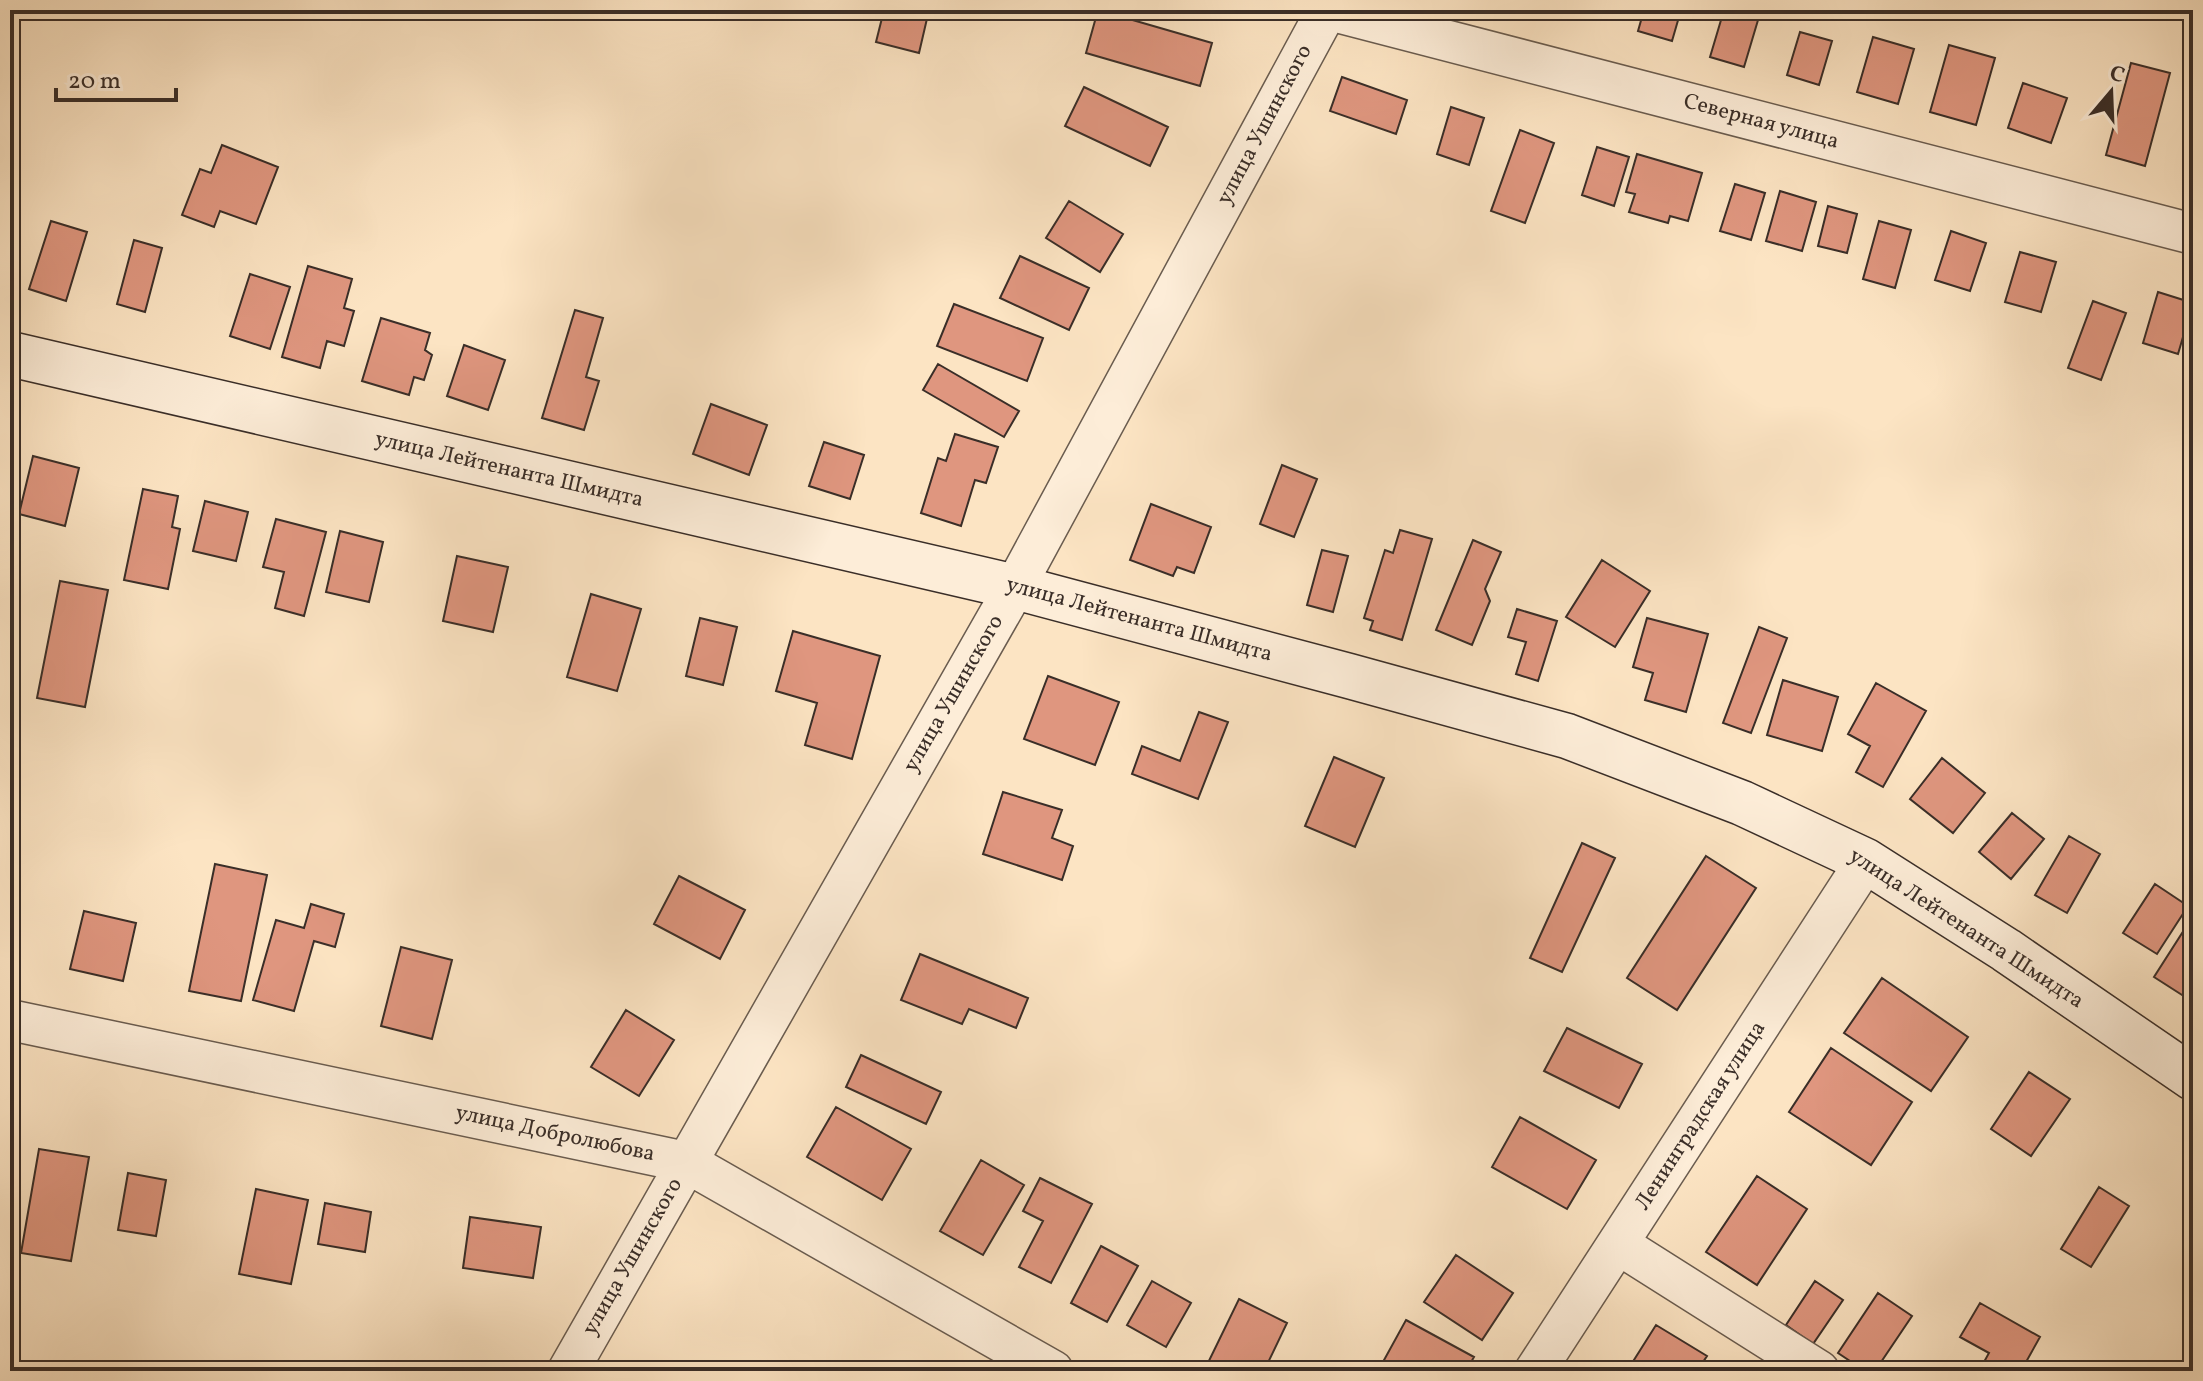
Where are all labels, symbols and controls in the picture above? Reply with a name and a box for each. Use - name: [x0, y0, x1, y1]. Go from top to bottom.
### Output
- street label: улица Ушинского: [1210, 39, 1320, 211]
- scale bar: [56, 52, 176, 102]
- north arrow: [2071, 52, 2151, 132]
- text: С: [2105, 58, 2128, 92]
- text: 20 m: [68, 65, 121, 99]
- street label: Северная улица: [1680, 86, 1842, 158]
- street label: улица Лейтенанта Шмидта: [372, 424, 646, 516]
- street label: улица Лейтенанта Шмидта: [1002, 569, 1276, 671]
- street label: улица Ушинского: [896, 609, 1012, 779]
- street label: улица Лейтенанта Шмидта: [1842, 841, 2090, 1017]
- street label: Ленинградская улица: [1628, 1015, 1774, 1217]
- street label: улица Добролюбова: [452, 1098, 658, 1170]
- street label: улица Ушинского: [575, 1172, 691, 1342]

